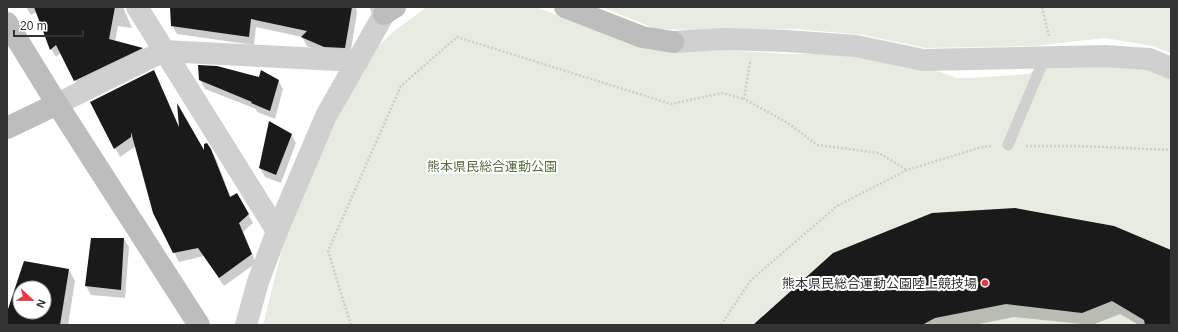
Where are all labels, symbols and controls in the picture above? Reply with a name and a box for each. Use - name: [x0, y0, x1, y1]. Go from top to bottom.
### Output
- scale bar: [14, 12, 83, 38]
- text: 20 m: [20, 19, 47, 33]
- park label: 熊本県民総合運動公園: [427, 159, 557, 174]
- place label: 熊本県民総合運動公園陸上競技場: [782, 276, 977, 291]
- marker: 熊本県民総合運動公園陸上競技場: [980, 278, 990, 288]
- north arrow: [12, 280, 52, 320]
- text: N: [34, 298, 48, 310]

